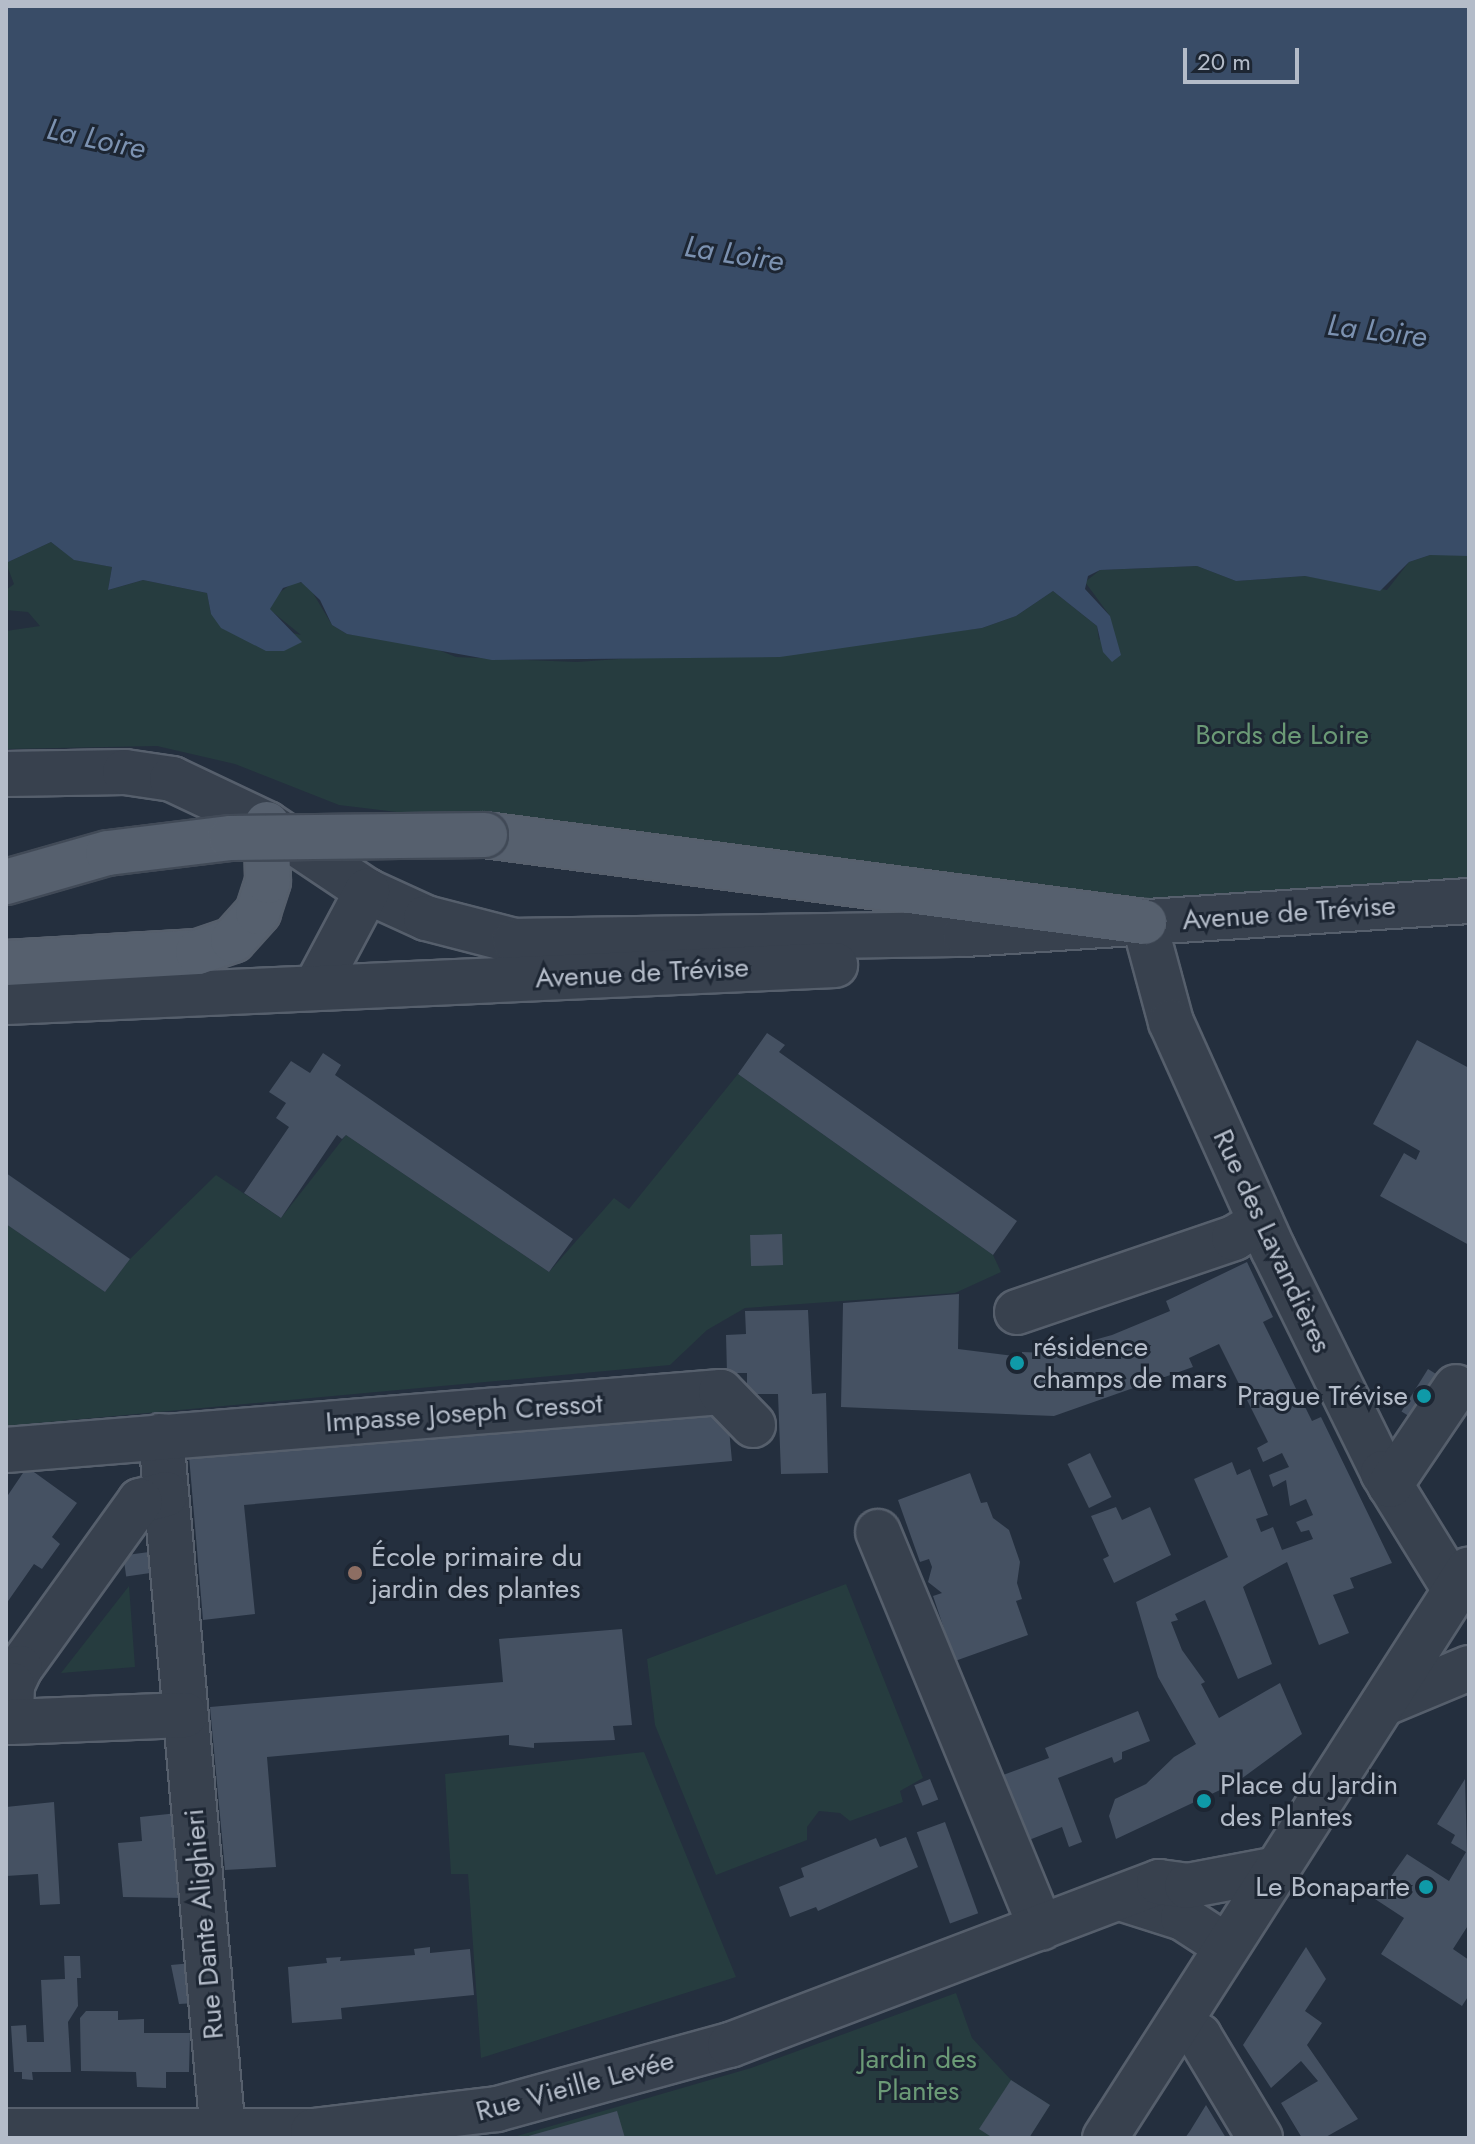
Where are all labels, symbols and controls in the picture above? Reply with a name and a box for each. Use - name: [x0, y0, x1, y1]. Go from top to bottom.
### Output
- scale bar: [1187, 32, 1303, 82]
- text: 20 m: [1197, 44, 1251, 79]
- water label: La Loire: [43, 111, 149, 167]
- water label: La Loire: [682, 228, 786, 280]
- water label: La Loire: [1325, 307, 1429, 355]
- park label: Bords de Loire: [1195, 718, 1369, 752]
- street label: Avenue de Trévise: [1181, 889, 1397, 937]
- street label: Avenue de Trévise: [534, 951, 750, 995]
- street label: Rue des Lavandières: [1206, 1124, 1338, 1358]
- place label: résidence champs de mars: [1033, 1330, 1227, 1396]
- marker: résidence champs de mars: [1008, 1354, 1026, 1372]
- place label: Prague Trévise: [1237, 1379, 1408, 1413]
- street label: Impasse Joseph Cressot: [324, 1387, 604, 1439]
- marker: Prague Trévise: [1415, 1387, 1433, 1405]
- place label: École primaire du jardin des plantes: [371, 1540, 582, 1606]
- marker: École primaire du jardin des plantes: [346, 1564, 364, 1582]
- place label: Place du Jardin des Plantes: [1220, 1768, 1398, 1834]
- marker: Place du Jardin des Plantes: [1195, 1792, 1213, 1810]
- street label: Rue Dante Alighieri: [177, 1807, 231, 2041]
- place label: Le Bonaparte: [1255, 1870, 1410, 1904]
- marker: Le Bonaparte: [1417, 1878, 1435, 1896]
- park label: Jardin des Plantes: [859, 2042, 977, 2108]
- street label: Rue Vieille Levée: [472, 2043, 678, 2129]

